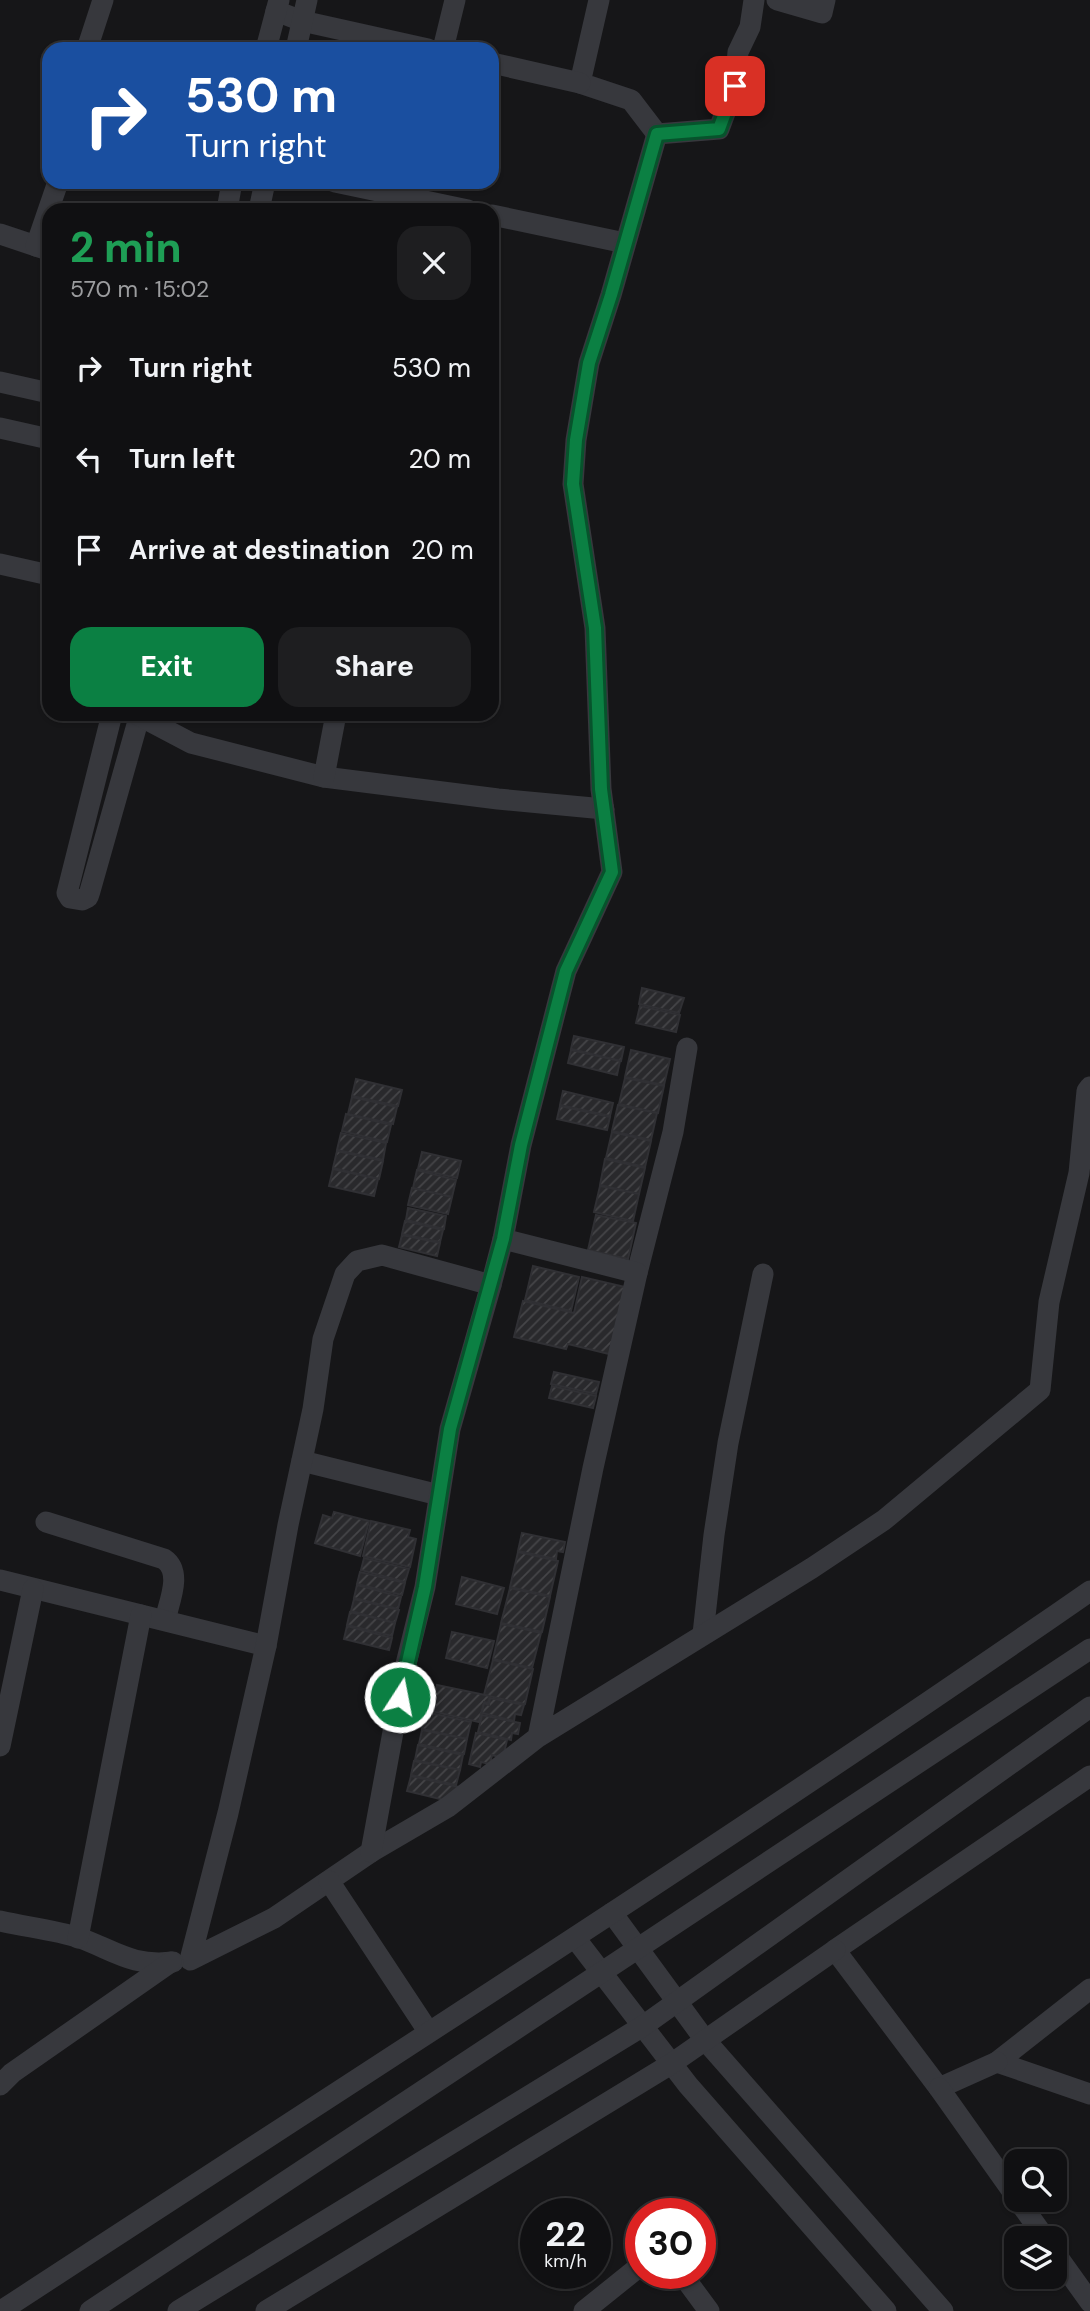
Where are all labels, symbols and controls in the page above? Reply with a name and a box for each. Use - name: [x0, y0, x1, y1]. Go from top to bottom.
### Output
- pin: [705, 56, 765, 116]
- text: 530 m: [185, 63, 337, 127]
- icon: arrive: [716, 67, 754, 105]
- icon: right: [70, 70, 161, 161]
- text: Turn right: [185, 125, 327, 167]
- text: 2 min: [70, 220, 181, 275]
- button: close: [397, 226, 471, 300]
- text: 570 m · 15:02: [70, 274, 209, 304]
- icon: right: [70, 349, 108, 387]
- text: Turn right: [129, 351, 253, 385]
- text: 530 m: [392, 351, 471, 385]
- icon: left: [70, 440, 108, 478]
- text: Turn left: [129, 442, 236, 476]
- text: 20 m: [408, 442, 471, 476]
- icon: arrive: [70, 531, 108, 569]
- text: Arrive at destination: [129, 533, 390, 567]
- text: 20 m: [411, 533, 474, 567]
- button: Exit: [70, 627, 264, 707]
- button: Share: [278, 627, 471, 707]
- position arrow: [363, 1660, 437, 1734]
- map controls: [1004, 2149, 1067, 2289]
- button: search: [1004, 2149, 1067, 2212]
- speed limit sign: 30: [625, 2198, 716, 2289]
- text: 22: [545, 2211, 586, 2257]
- button: layers: [1004, 2226, 1067, 2289]
- text: km/h: [544, 2249, 587, 2273]

